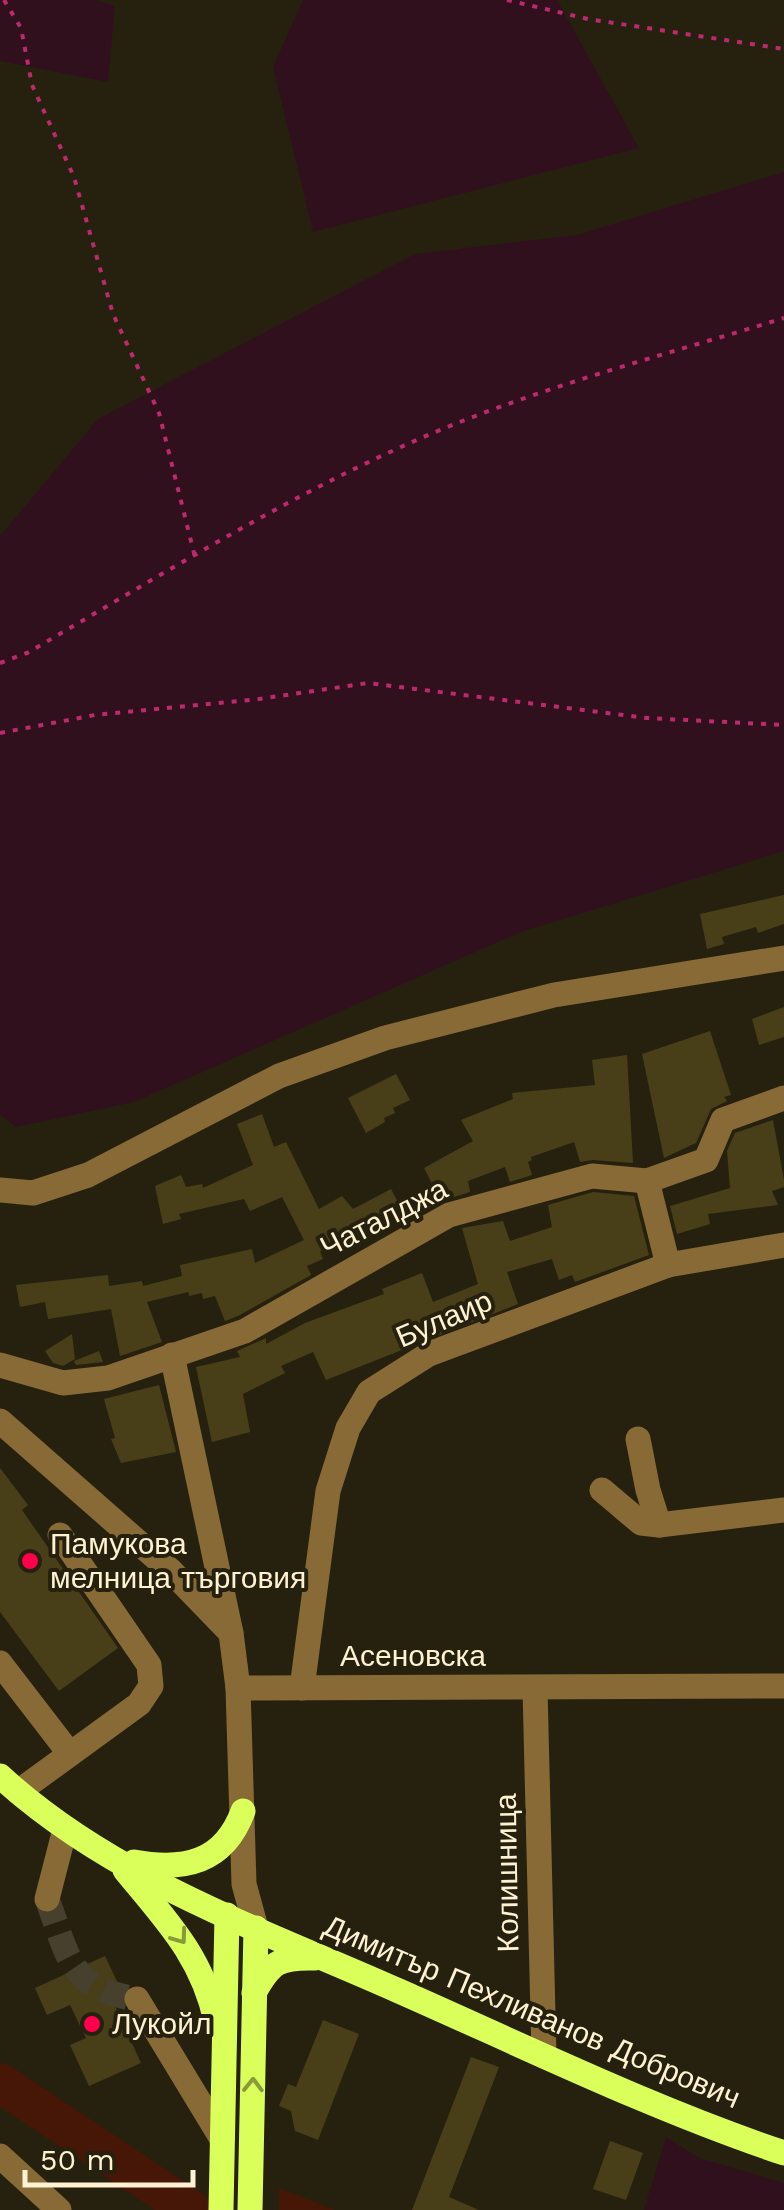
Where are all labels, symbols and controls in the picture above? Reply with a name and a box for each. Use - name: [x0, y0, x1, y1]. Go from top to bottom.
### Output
- street label: Чаталджа: [314, 1171, 453, 1264]
- street label: Булаир: [390, 1283, 497, 1354]
- place label: Памукова мелница търговия: [50, 1526, 306, 1595]
- marker: Памукова мелница търговия: [19, 1550, 41, 1572]
- street label: Асеновска: [340, 1638, 486, 1673]
- street label: Колишница: [488, 1793, 525, 1953]
- street label: Димитър Пехливанов Добрович: [319, 1908, 746, 2115]
- one-way arrow: [168, 1926, 186, 1944]
- place label: Лукойл: [112, 2006, 211, 2041]
- marker: Лукойл: [81, 2013, 103, 2035]
- one-way arrow: [242, 2076, 263, 2092]
- scale bar: [25, 2125, 192, 2187]
- text: 50 m: [40, 2142, 115, 2177]

